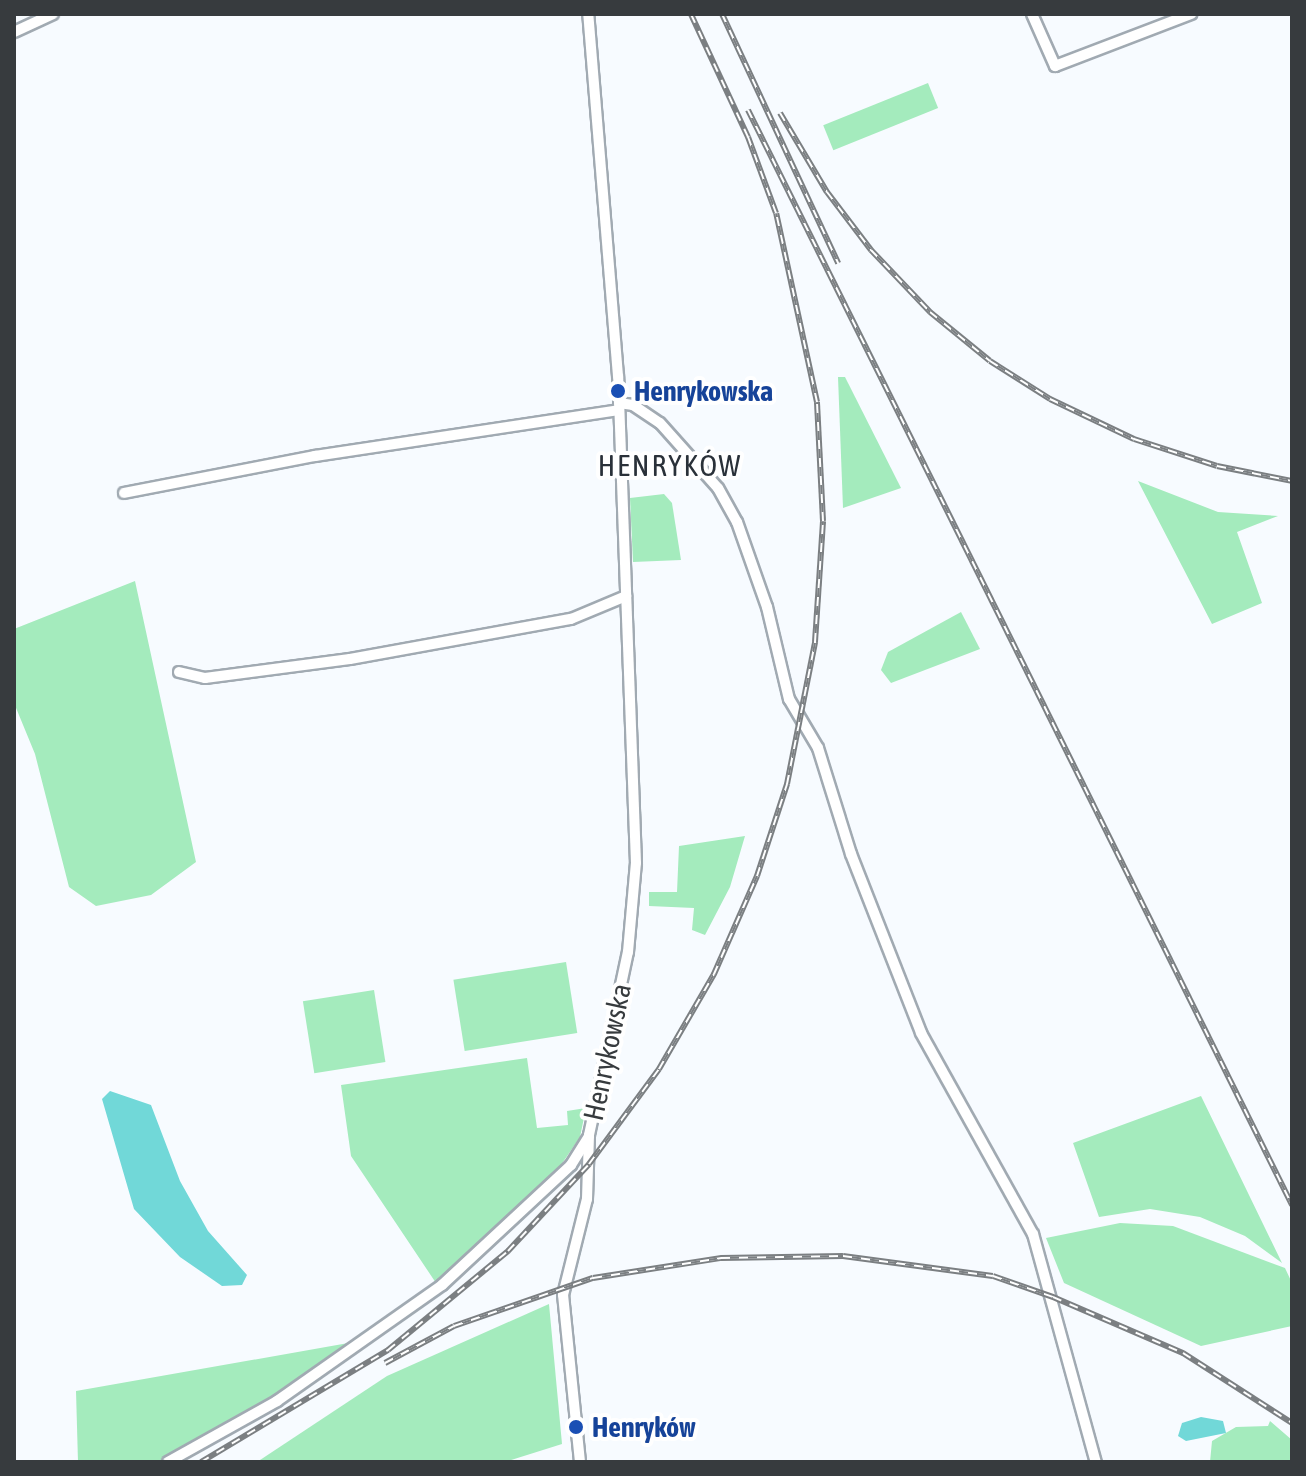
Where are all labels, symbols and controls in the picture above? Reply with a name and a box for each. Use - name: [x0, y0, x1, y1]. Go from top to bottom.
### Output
- place label: Henrykowska: [634, 374, 773, 408]
- marker: Henrykowska: [609, 382, 627, 400]
- district label: HENRYKÓW: [598, 447, 742, 483]
- street label: Henrykowska: [576, 981, 638, 1123]
- place label: Henryków: [592, 1410, 696, 1444]
- marker: Henryków: [567, 1418, 585, 1436]

